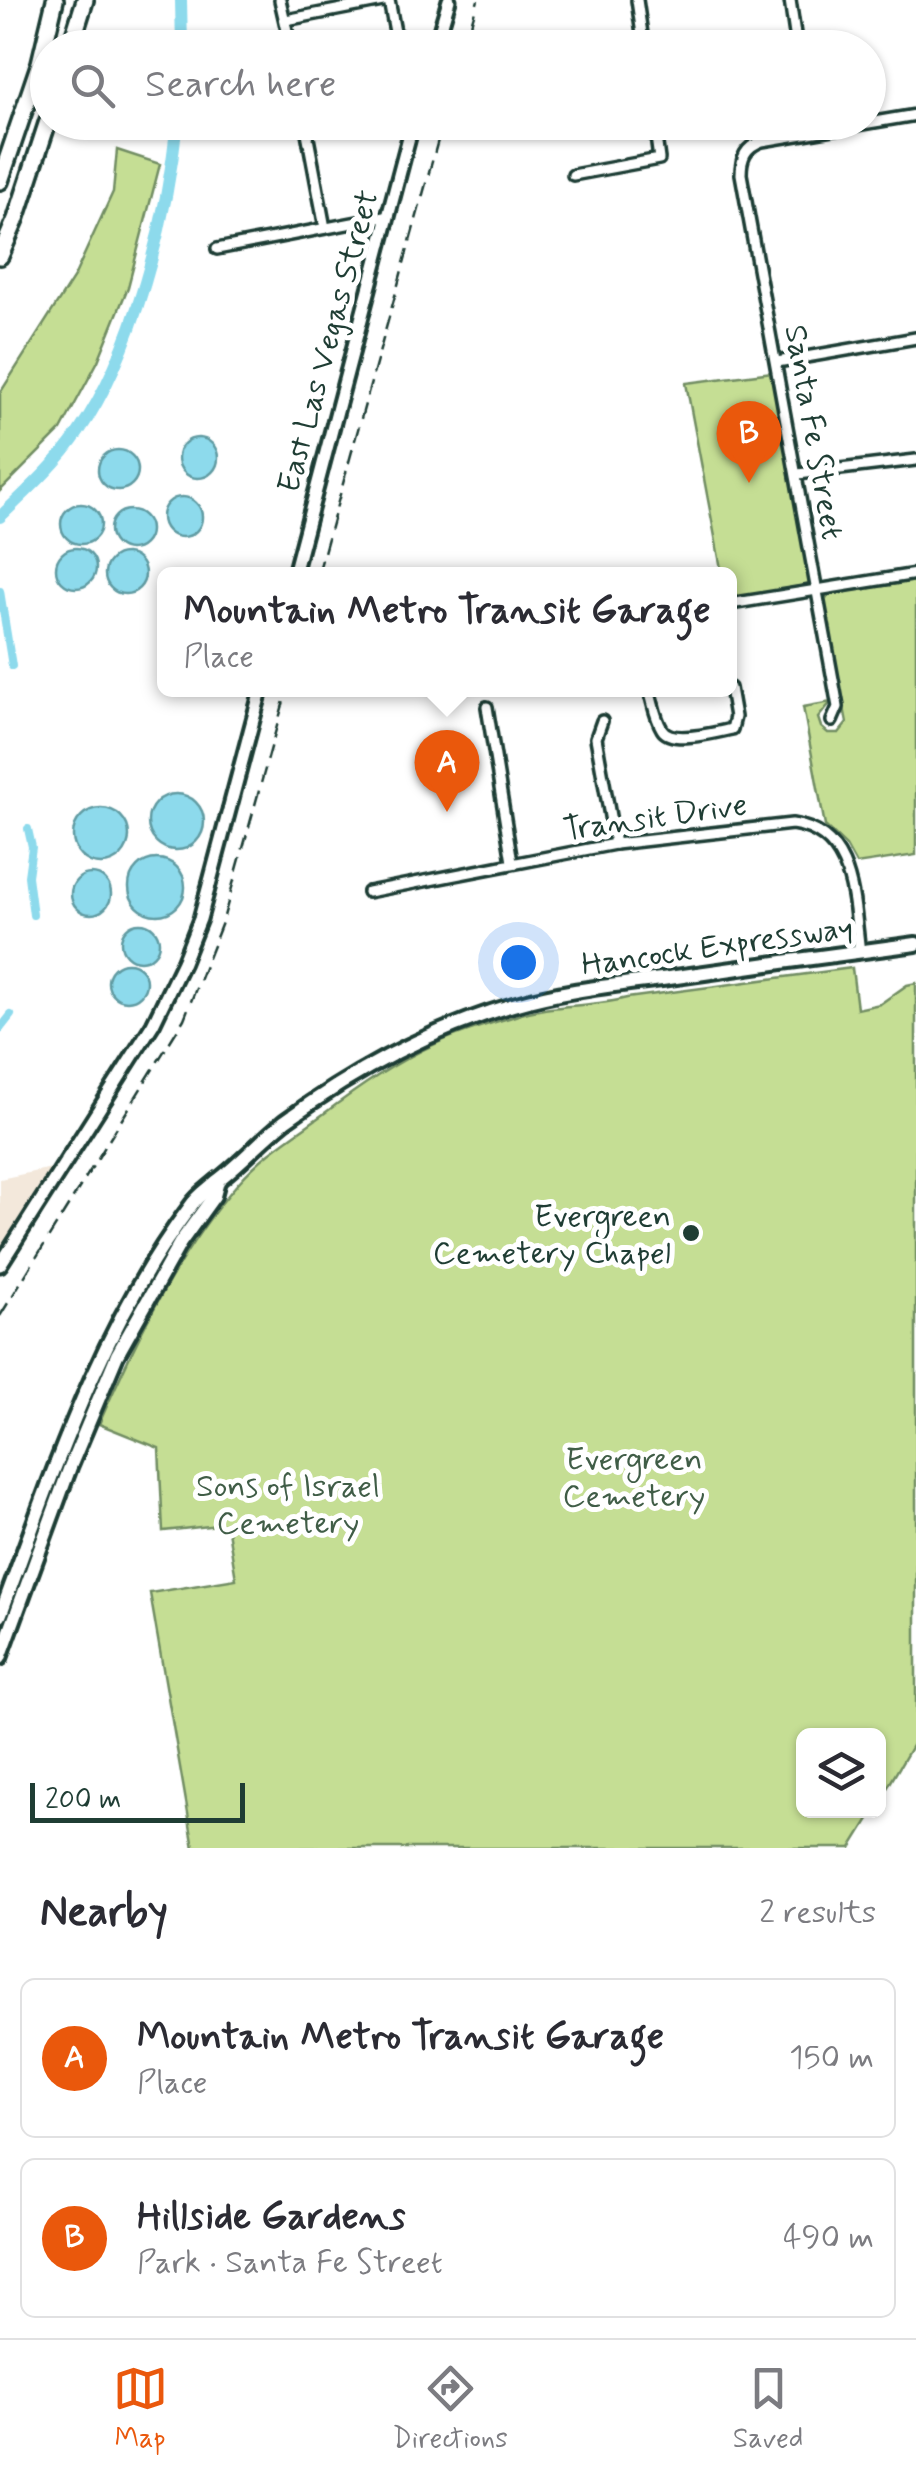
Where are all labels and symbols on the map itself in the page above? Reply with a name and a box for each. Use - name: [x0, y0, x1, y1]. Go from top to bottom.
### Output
- street label: East Las Vegas Street: [268, 185, 390, 498]
- street label: Santa Fe Street: [773, 322, 853, 543]
- pin: B: [716, 400, 782, 483]
- pin: A: [414, 730, 480, 812]
- street label: Transit Drive: [561, 784, 750, 852]
- street label: Hancock Expressway: [579, 907, 856, 987]
- your location: [493, 937, 544, 988]
- place label: Evergreen Cemetery Chapel: [433, 1196, 671, 1275]
- marker: Evergreen Cemetery Chapel: [680, 1222, 702, 1244]
- park label: Evergreen Cemetery: [563, 1439, 705, 1518]
- park label: Sons of Israel Cemetery: [196, 1466, 380, 1545]
- scale bar: [30, 1778, 245, 1822]

